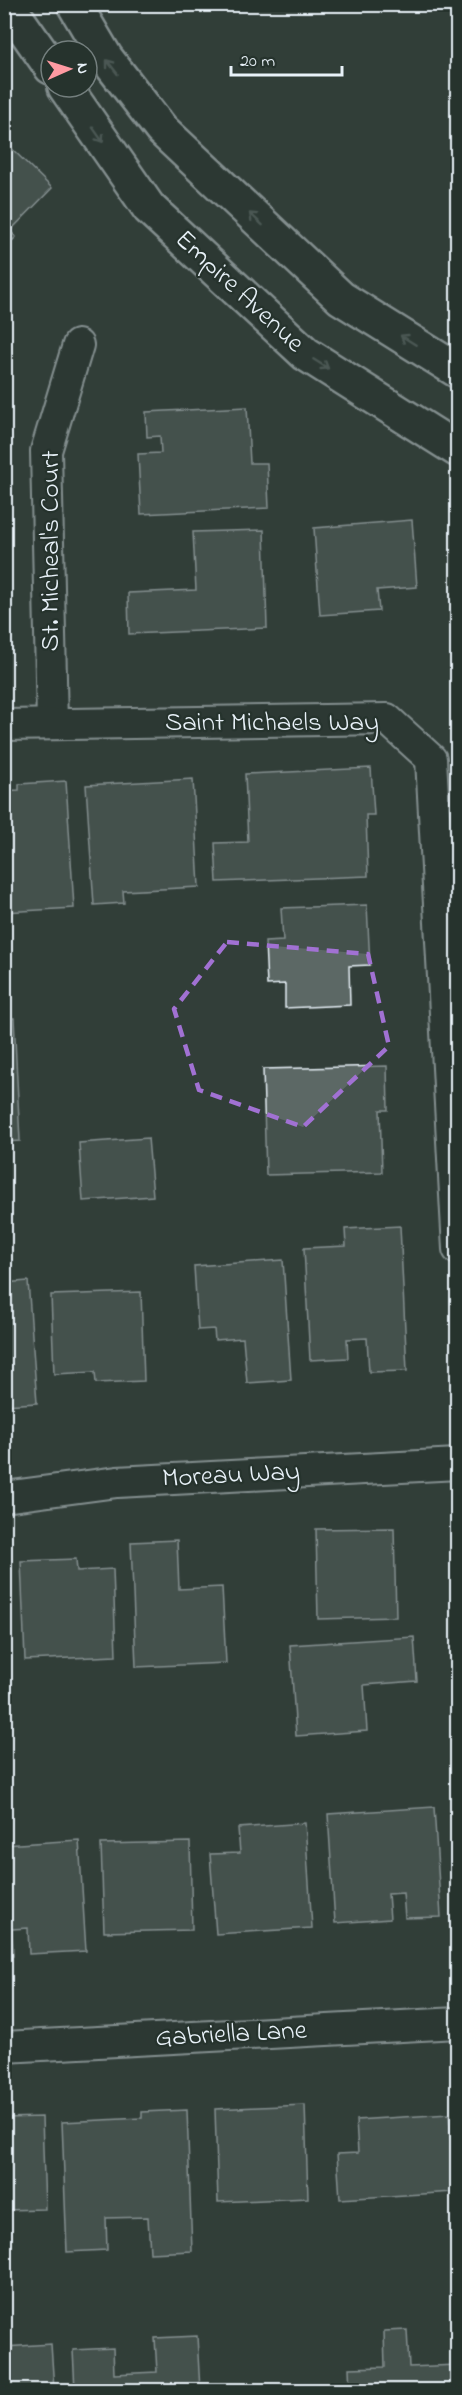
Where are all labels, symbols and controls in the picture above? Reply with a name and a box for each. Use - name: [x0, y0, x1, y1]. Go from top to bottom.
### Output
- north arrow: [39, 39, 99, 99]
- scale bar: [231, 39, 342, 77]
- text: 20 m: [240, 49, 275, 75]
- one-way arrow: [106, 59, 119, 75]
- text: N: [70, 62, 94, 75]
- one-way arrow: [92, 126, 104, 143]
- one-way arrow: [249, 212, 264, 226]
- street label: Empire Avenue: [165, 222, 313, 363]
- one-way arrow: [400, 334, 417, 346]
- one-way arrow: [312, 358, 329, 370]
- street label: St. Micheal's Court: [32, 451, 71, 651]
- street label: Saint Michaels Way: [165, 704, 379, 743]
- street label: Moreau Way: [161, 1453, 301, 1499]
- street label: Gabriella Lane: [154, 2012, 309, 2058]

